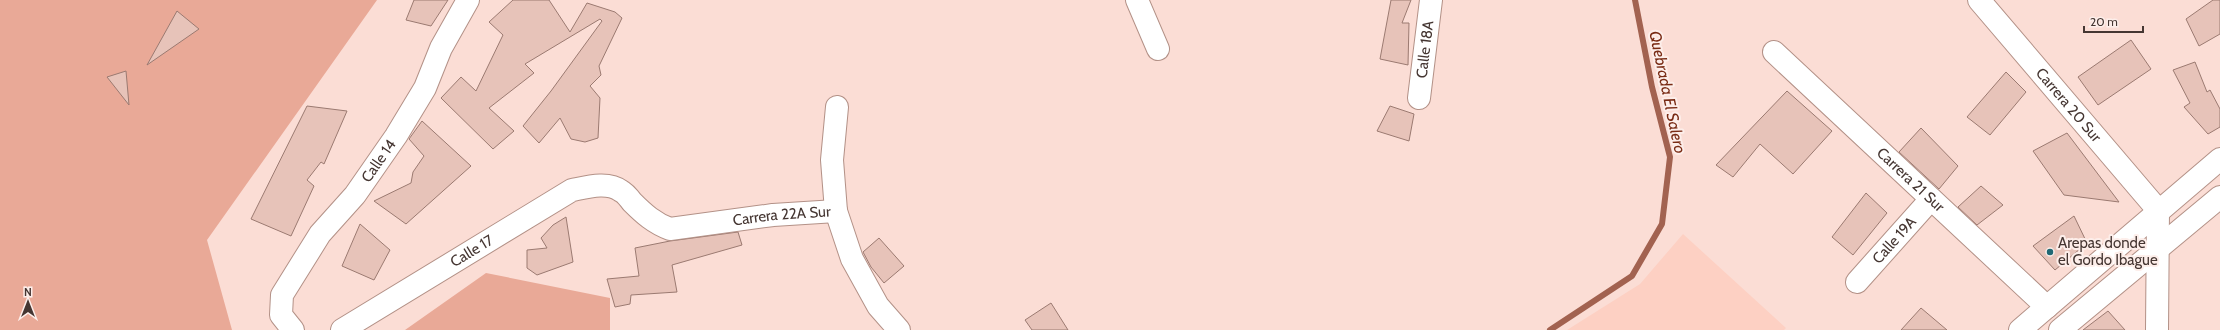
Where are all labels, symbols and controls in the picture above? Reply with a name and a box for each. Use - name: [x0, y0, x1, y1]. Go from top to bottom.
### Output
- scale bar: [2084, 8, 2143, 34]
- text: 20 m: [2090, 14, 2118, 29]
- street label: Calle 18A: [1413, 19, 1437, 79]
- water label: Quebrada El Salero: [1645, 29, 1690, 155]
- street label: Carrera 20 Sur: [2032, 64, 2105, 146]
- street label: Calle 14: [358, 136, 400, 186]
- street label: Carrera 21 Sur: [1873, 144, 1948, 216]
- street label: Carrera 22A Sur: [732, 202, 831, 229]
- street label: Calle 19A: [1869, 212, 1920, 267]
- street label: Calle 17: [447, 231, 497, 271]
- place label: Arepas donde el Gordo Ibague: [2058, 234, 2158, 269]
- marker: Arepas donde el Gordo Ibague: [2045, 247, 2055, 257]
- north arrow: [8, 282, 48, 322]
- text: N: [24, 285, 32, 299]

